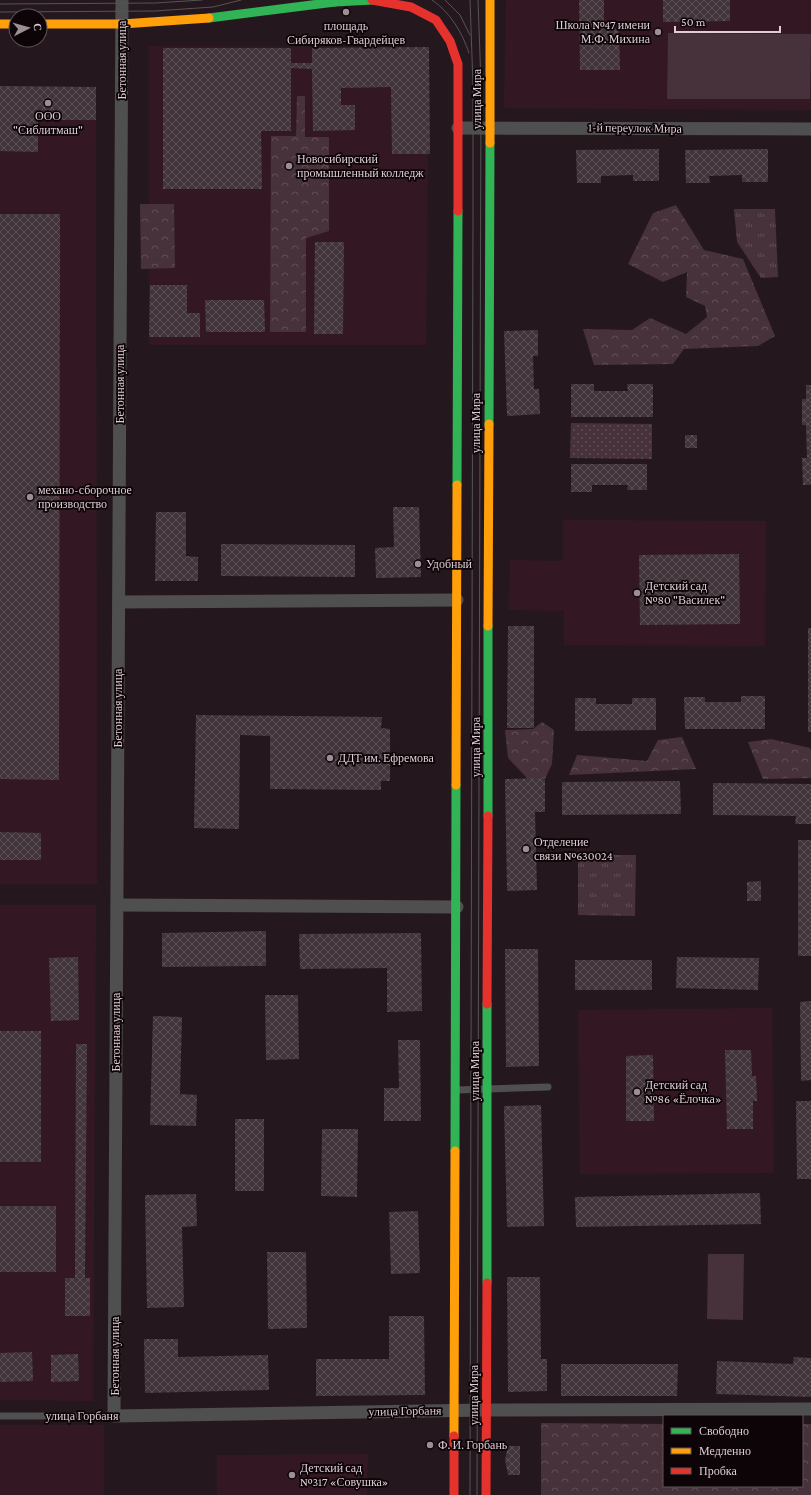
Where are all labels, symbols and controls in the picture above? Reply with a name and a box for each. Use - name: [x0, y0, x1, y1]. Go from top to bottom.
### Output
- marker: площадь Сибиряков-Гвардейцев: [341, 7, 351, 17]
- north arrow: [8, 8, 48, 48]
- scale bar: [675, 8, 780, 34]
- text: 50 m: [681, 15, 706, 29]
- place label: Школа №47 имени М.Ф. Михина: [555, 18, 651, 46]
- place label: площадь Сибиряков-Гвардейцев: [287, 19, 405, 47]
- street label: Бетонная улица: [115, 20, 129, 99]
- text: С: [32, 22, 44, 32]
- marker: Школа №47 имени М.Ф. Михина: [653, 27, 663, 37]
- street label: улица Мира: [470, 68, 484, 129]
- marker: ООО "Сиблитмаш": [43, 98, 53, 108]
- place label: ООО "Сиблитмаш": [13, 109, 83, 137]
- street label: 1-й переулок Мира: [588, 120, 683, 136]
- place label: Новосибирский промышленный колледж: [297, 152, 424, 180]
- marker: Новосибирский промышленный колледж: [284, 161, 294, 171]
- street label: Бетонная улица: [113, 344, 127, 423]
- street label: улица Мира: [469, 392, 483, 453]
- place label: механо-сборочное производство: [38, 483, 132, 511]
- marker: механо-сборочное производство: [25, 492, 35, 502]
- place label: Удобный: [426, 557, 473, 571]
- marker: Удобный: [413, 559, 423, 569]
- place label: Детский сад №80 "Василек": [645, 579, 725, 607]
- marker: Детский сад №80 "Василек": [632, 588, 642, 598]
- street label: Бетонная улица: [111, 668, 125, 747]
- street label: улица Мира: [469, 716, 483, 777]
- place label: ДДТ им. Ефремова: [338, 751, 434, 765]
- marker: ДДТ им. Ефремова: [325, 753, 335, 763]
- place label: Отделение связи №630024: [534, 835, 613, 863]
- marker: Отделение связи №630024: [521, 844, 531, 854]
- street label: Бетонная улица: [109, 992, 123, 1071]
- street label: улица Мира: [468, 1040, 482, 1101]
- place label: Детский сад №86 «Ёлочка»: [645, 1078, 721, 1106]
- marker: Детский сад №86 «Ёлочка»: [632, 1087, 642, 1097]
- street label: Бетонная улица: [108, 1316, 122, 1395]
- street label: улица Мира: [467, 1364, 481, 1425]
- street label: улица Горбаня: [368, 1403, 442, 1419]
- street label: улица Горбаня: [45, 1409, 119, 1423]
- legend: [663, 1415, 803, 1487]
- text: Свободно: [699, 1424, 749, 1438]
- place label: Ф. И. Горбань: [438, 1438, 508, 1452]
- marker: Ф. И. Горбань: [425, 1440, 435, 1450]
- text: Медленно: [699, 1444, 751, 1458]
- place label: Детский сад №317 «Совушка»: [300, 1461, 388, 1489]
- text: Пробка: [699, 1464, 737, 1478]
- marker: Детский сад №317 «Совушка»: [287, 1470, 297, 1480]

